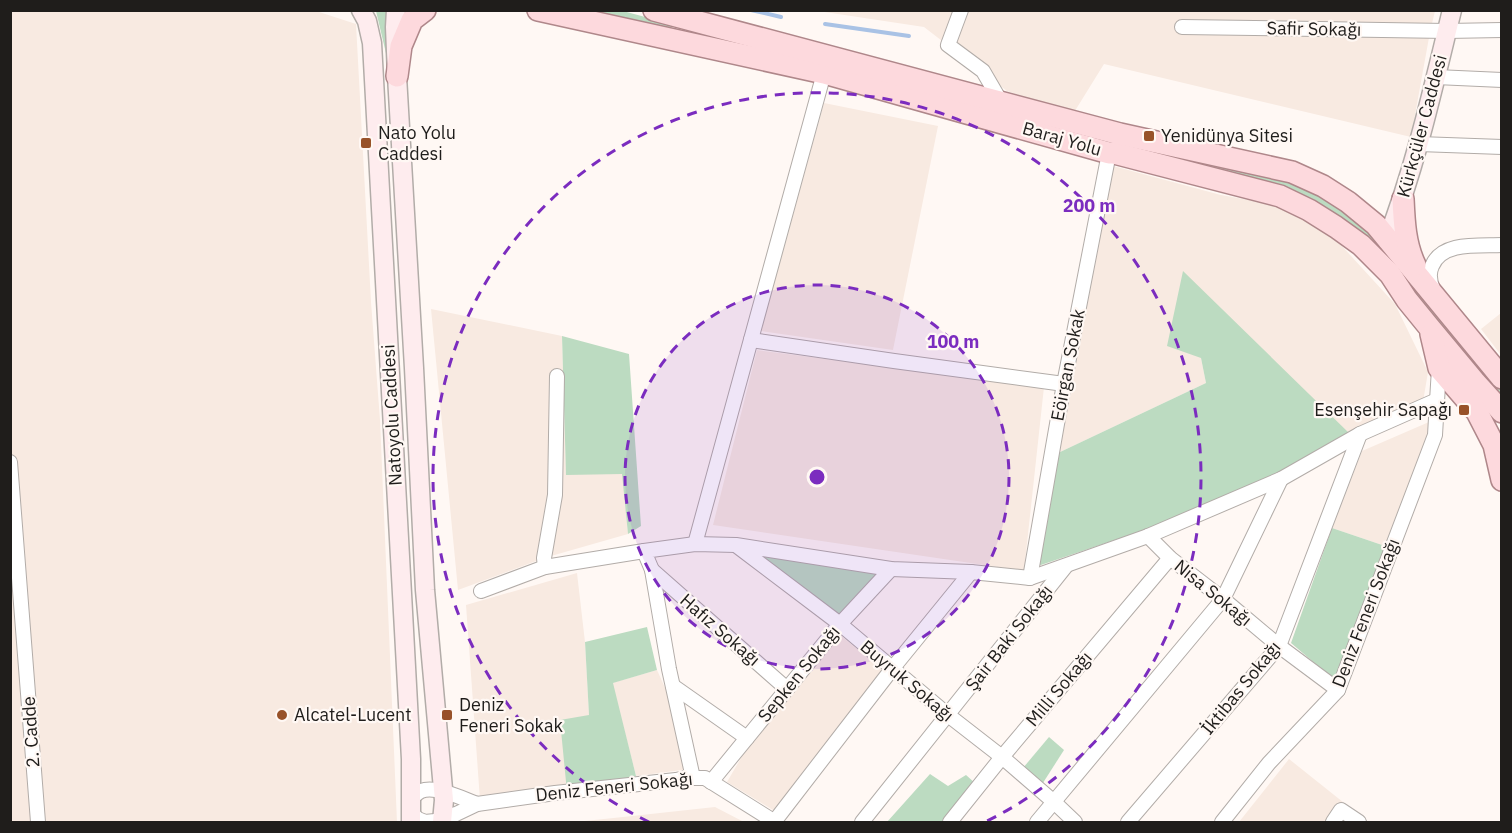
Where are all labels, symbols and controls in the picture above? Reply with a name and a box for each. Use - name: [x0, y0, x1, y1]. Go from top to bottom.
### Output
- street label: Safir Sokağı: [1266, 16, 1362, 41]
- street label: Kürkçüler Caddesi: [1391, 52, 1452, 200]
- street label: Baraj Yolu: [1020, 116, 1104, 161]
- place label: Nato Yolu Caddesi: [378, 121, 456, 165]
- place label: Yenidünya Sitesi: [1161, 124, 1293, 147]
- marker: Yenidünya Sitesi: [1142, 129, 1156, 143]
- marker: Nato Yolu Caddesi: [359, 136, 373, 150]
- text: 200 m: [1063, 194, 1115, 217]
- street label: Eöirgan Sokak: [1045, 306, 1090, 423]
- text: 100 m: [927, 330, 979, 353]
- street label: Natoyolu Caddesi: [376, 344, 407, 486]
- place label: Esenşehir Sapağı: [1314, 398, 1452, 421]
- marker: Esenşehir Sapağı: [1457, 403, 1471, 417]
- centre of rings: [807, 467, 827, 487]
- street label: Deniz Feneri Sokağı: [1327, 535, 1405, 691]
- street label: Nisa Sokağı: [1170, 554, 1257, 631]
- street label: Şair Baki Sokağı: [960, 580, 1057, 695]
- street label: Hafız Sokağı: [675, 589, 765, 671]
- street label: Sepken Sokağı: [753, 621, 845, 727]
- street label: Buyruk Sokağı: [856, 635, 959, 726]
- street label: İktibas Sokağı: [1196, 636, 1285, 739]
- street label: Milli Sokağı: [1021, 646, 1097, 731]
- place label: Deniz Feneri Sokak: [459, 693, 563, 737]
- street label: 2. Cadde: [17, 695, 44, 768]
- place label: Alcatel-Lucent: [294, 703, 412, 726]
- marker: Alcatel-Lucent: [275, 708, 289, 722]
- marker: Deniz Feneri Sokak: [440, 708, 454, 722]
- street label: Deniz Feneri Sokağı: [534, 767, 694, 806]

